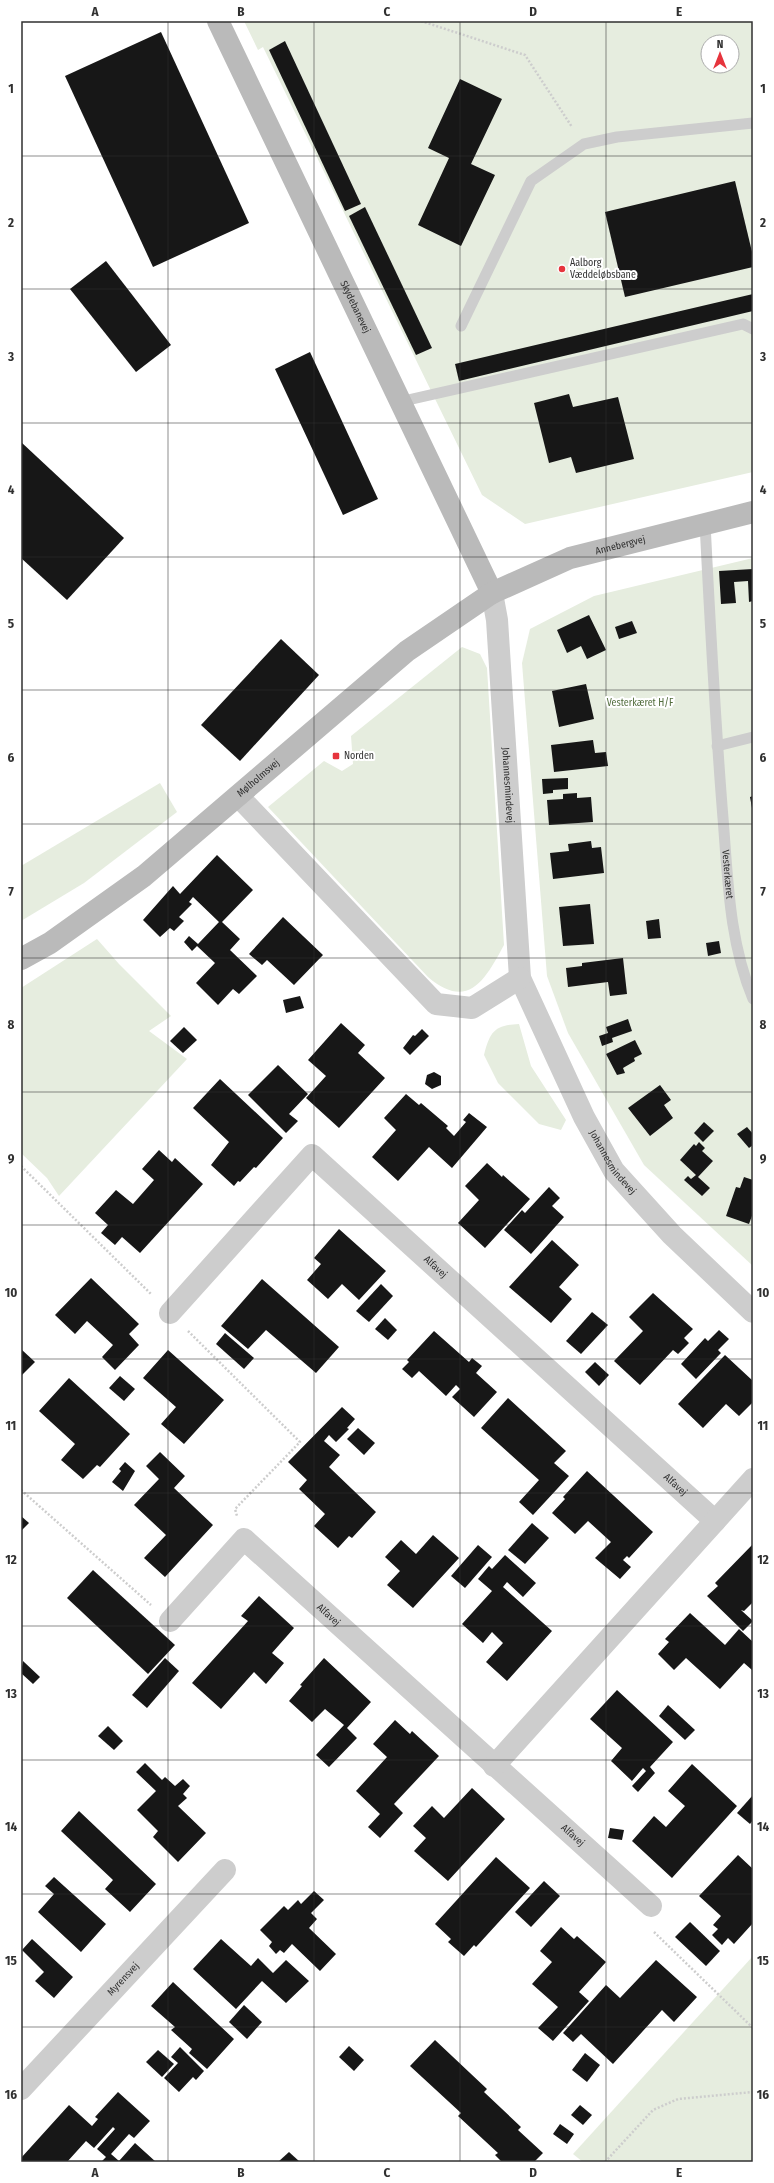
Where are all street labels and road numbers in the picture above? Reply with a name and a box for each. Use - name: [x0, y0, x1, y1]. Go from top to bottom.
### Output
- street label: Skydebanevej: [337, 279, 373, 335]
- street label: Annebergvej: [594, 533, 647, 557]
- street label: Johannesmindevej: [499, 747, 516, 823]
- street label: Mølholmsvej: [235, 757, 282, 800]
- street label: Vesterkæret: [719, 849, 736, 900]
- street label: Johannesmindevej: [586, 1128, 638, 1197]
- street label: Alfavej: [421, 1253, 449, 1281]
- street label: Alfavej: [661, 1471, 689, 1498]
- street label: Alfavej: [314, 1601, 343, 1629]
- street label: Alfavej: [558, 1822, 587, 1849]
- street label: Myrensvej: [105, 1960, 142, 1998]

